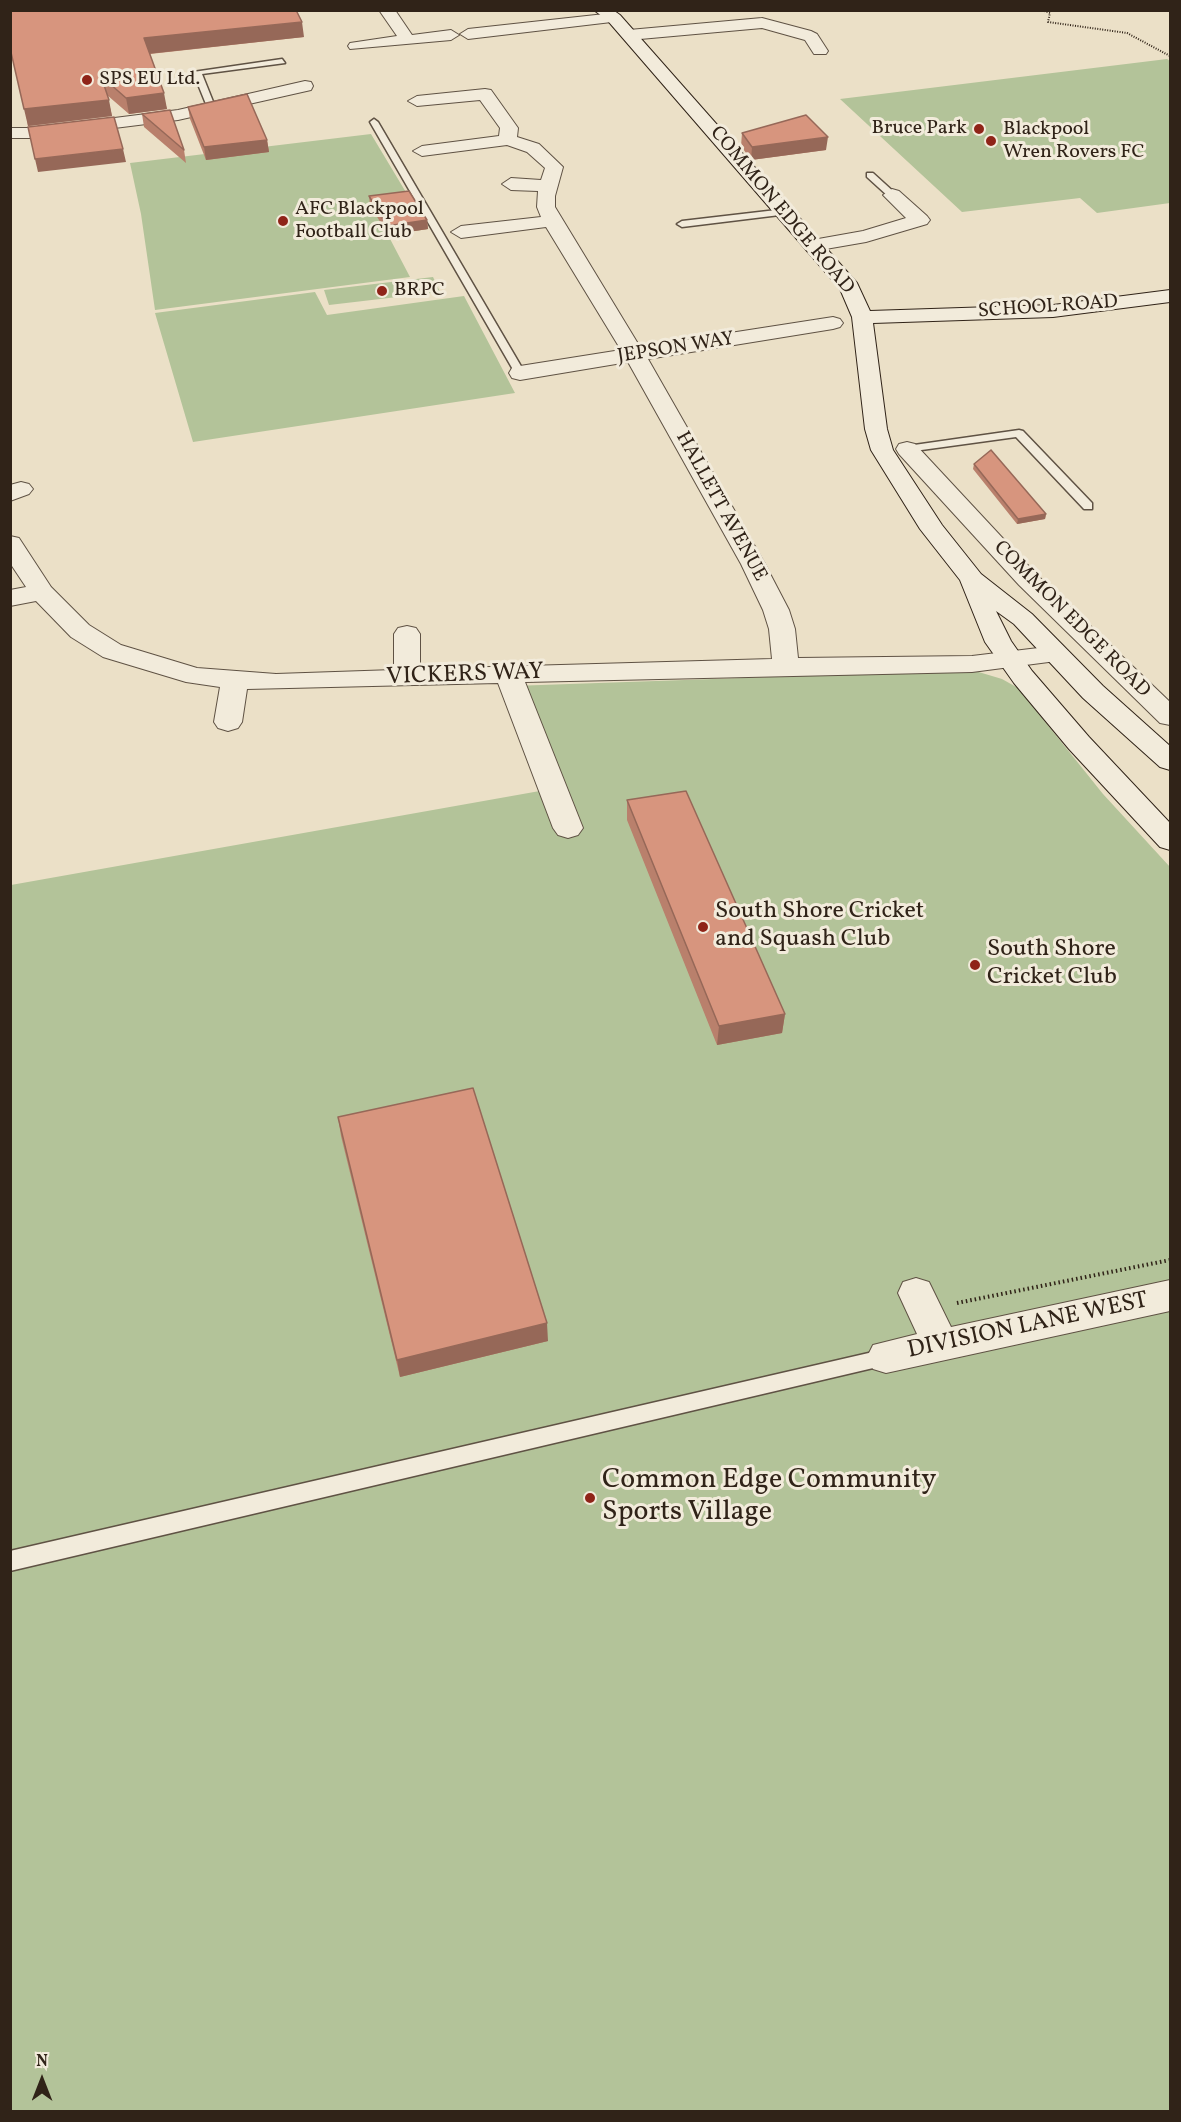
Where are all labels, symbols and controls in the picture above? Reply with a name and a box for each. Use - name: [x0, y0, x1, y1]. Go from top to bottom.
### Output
- place label: SPS EU Ltd.: [99, 68, 200, 92]
- marker: SPS EU Ltd.: [80, 73, 94, 87]
- place label: Bruce Park: [872, 117, 967, 141]
- place label: Blackpool Wren Rovers FC: [1003, 118, 1145, 165]
- street label: COMMON EDGE ROAD: [704, 122, 858, 300]
- marker: Bruce Park: [972, 122, 986, 136]
- marker: Blackpool Wren Rovers FC: [984, 134, 998, 148]
- place label: AFC Blackpool Football Club: [295, 198, 424, 245]
- marker: AFC Blackpool Football Club: [276, 214, 290, 228]
- place label: BRPC: [394, 279, 445, 303]
- marker: BRPC: [375, 284, 389, 298]
- street label: SCHOOL ROAD: [977, 291, 1119, 325]
- street label: JEPSON WAY: [616, 328, 736, 370]
- street label: HALLETT AVENUE: [669, 428, 771, 586]
- street label: COMMON EDGE ROAD: [988, 537, 1154, 703]
- street label: VICKERS WAY: [386, 659, 544, 693]
- place label: South Shore Cricket and Squash Club: [715, 899, 924, 955]
- marker: South Shore Cricket and Squash Club: [696, 920, 710, 934]
- place label: South Shore Cricket Club: [987, 937, 1117, 993]
- marker: South Shore Cricket Club: [968, 958, 982, 972]
- street label: DIVISION LANE WEST: [905, 1287, 1151, 1367]
- place label: Common Edge Community Sports Village: [602, 1465, 936, 1531]
- marker: Common Edge Community Sports Village: [583, 1491, 597, 1505]
- north arrow: [12, 2050, 72, 2110]
- text: N: [36, 2051, 48, 2073]

